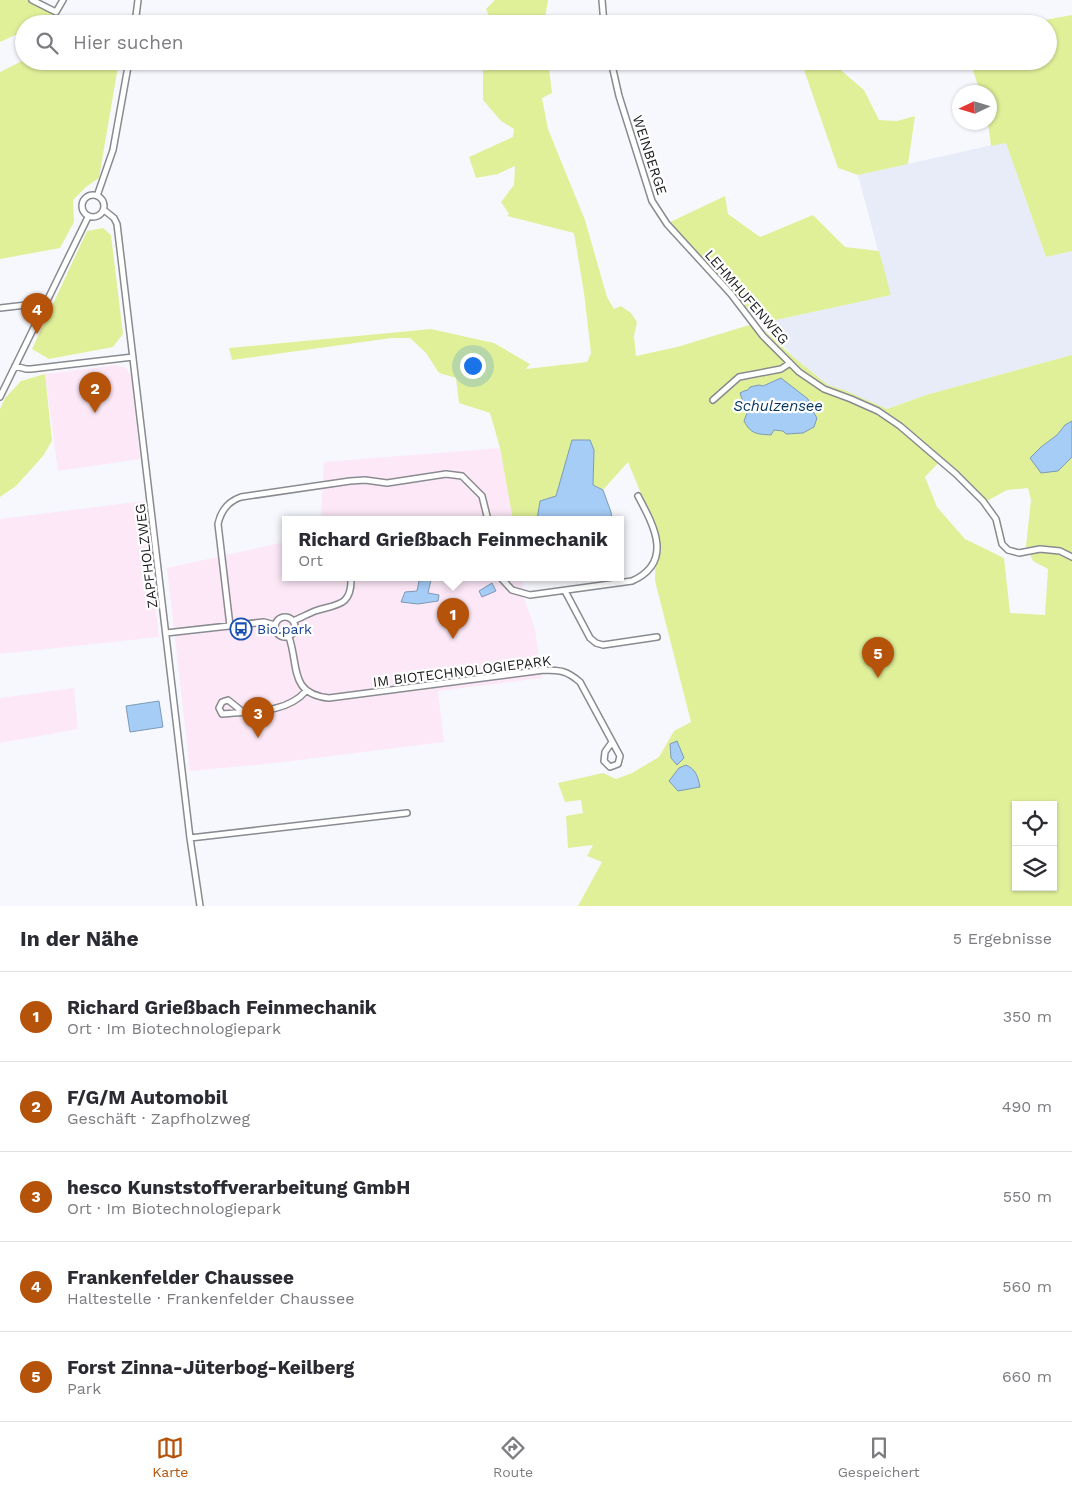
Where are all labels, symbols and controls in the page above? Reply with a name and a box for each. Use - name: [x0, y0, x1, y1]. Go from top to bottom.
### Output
- search box: [15, 15, 1057, 70]
- icon: search: [33, 29, 61, 57]
- text: Hier suchen: [73, 31, 184, 54]
- north arrow: [952, 85, 997, 130]
- street label: WEINBERGE: [630, 113, 670, 197]
- street label: LEHMHUFENWEG: [702, 247, 792, 347]
- pin: 4: [21, 293, 53, 334]
- your location: [460, 353, 486, 379]
- pin: 2: [79, 372, 111, 413]
- water label: Schulzensee: [733, 397, 823, 415]
- street label: ZAPFHOLZWEG: [132, 503, 160, 609]
- popup: [282, 516, 624, 581]
- text: Richard Grießbach Feinmechanik: [298, 528, 608, 551]
- text: Ort: [298, 551, 323, 570]
- pin: 1: [437, 598, 469, 639]
- bus stop icon: Bio.park: [229, 617, 253, 641]
- place label: Bio.park: [257, 621, 312, 637]
- pin: 5: [862, 637, 894, 678]
- street label: IM BIOTECHNOLOGIEPARK: [372, 652, 552, 690]
- pin: 3: [242, 697, 274, 738]
- map controls: [1012, 801, 1057, 891]
- button: locate: [1012, 801, 1057, 846]
- button: layers: [1012, 846, 1057, 891]
- text: In der Nähe: [20, 926, 139, 951]
- text: 5 Ergebnisse: [953, 929, 1052, 948]
- text: Richard Grießbach Feinmechanik: [67, 996, 377, 1019]
- text: 1: [33, 1007, 39, 1026]
- text: 350 m: [1003, 1007, 1052, 1026]
- text: Ort · Im Biotechnologiepark: [67, 1019, 281, 1038]
- text: F/G/M Automobil: [67, 1086, 228, 1109]
- text: 2: [31, 1097, 41, 1116]
- text: 490 m: [1002, 1097, 1052, 1116]
- text: Geschäft · Zapfholzweg: [67, 1109, 250, 1128]
- text: hesco Kunststoffverarbeitung GmbH: [67, 1176, 410, 1199]
- text: 3: [31, 1187, 41, 1206]
- text: 550 m: [1003, 1187, 1052, 1206]
- text: Ort · Im Biotechnologiepark: [67, 1199, 281, 1218]
- text: Frankenfelder Chaussee: [67, 1266, 294, 1289]
- text: 4: [31, 1277, 41, 1296]
- text: 560 m: [1002, 1277, 1052, 1296]
- text: Haltestelle · Frankenfelder Chaussee: [67, 1289, 355, 1308]
- text: Forst Zinna-Jüterbog-Keilberg: [67, 1356, 354, 1379]
- text: 5: [31, 1367, 41, 1386]
- text: 660 m: [1002, 1367, 1052, 1386]
- text: Park: [67, 1379, 101, 1398]
- tab: Karte: [152, 1434, 188, 1480]
- tab: Route: [493, 1434, 533, 1480]
- tab: Gespeichert: [838, 1434, 920, 1480]

